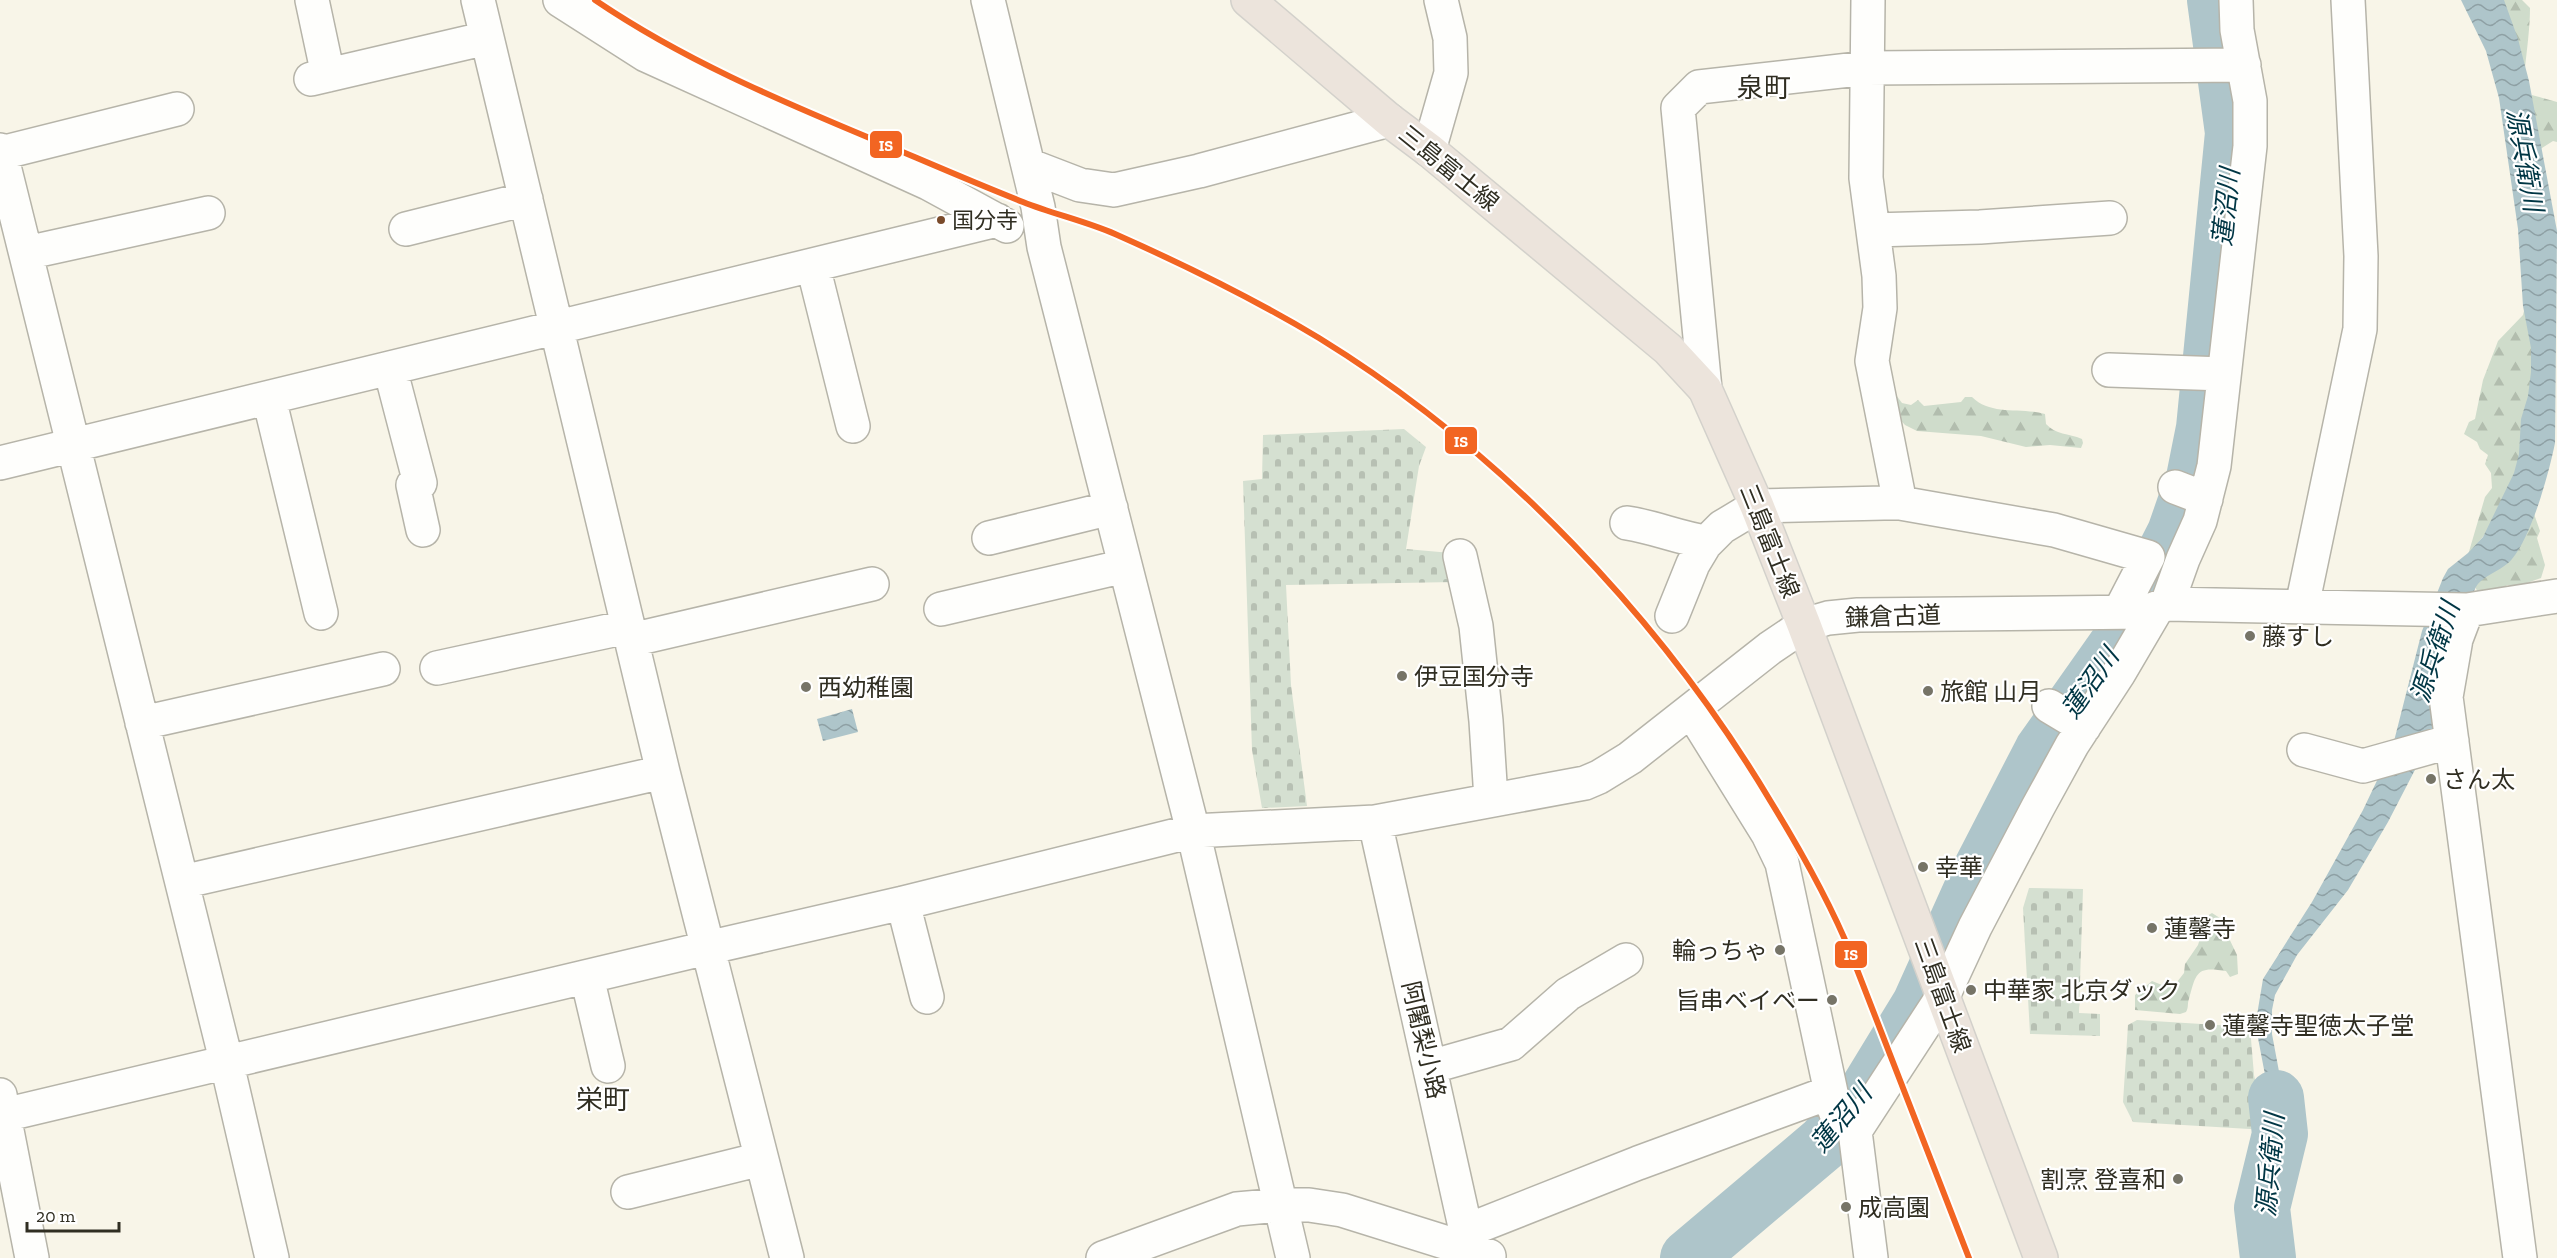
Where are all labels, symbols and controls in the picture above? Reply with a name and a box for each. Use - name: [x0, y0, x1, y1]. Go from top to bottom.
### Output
- district label: 泉町: [1737, 72, 1791, 104]
- water label: 源兵衛川: [2500, 106, 2550, 217]
- street label: 三島富士線: [1393, 119, 1505, 217]
- line badge: IS: [869, 130, 903, 159]
- text: IS: [879, 136, 893, 155]
- water label: 蓮沼川: [2206, 164, 2246, 247]
- place label: 国分寺: [952, 207, 1018, 234]
- marker: 国分寺: [935, 214, 947, 226]
- line badge: IS: [1444, 426, 1478, 455]
- text: IS: [1454, 432, 1468, 451]
- street label: 三島富士線: [1734, 480, 1806, 602]
- water label: 源兵衛川: [2404, 595, 2467, 706]
- street label: 鎌倉古道: [1845, 600, 1941, 632]
- place label: 藤すし: [2262, 622, 2334, 651]
- marker: 藤すし: [2243, 629, 2257, 643]
- water label: 蓮沼川: [2055, 639, 2127, 724]
- place label: 伊豆国分寺: [1414, 662, 1534, 691]
- marker: 伊豆国分寺: [1395, 669, 1409, 683]
- place label: 西幼稚園: [818, 673, 914, 702]
- place label: 旅館 山月: [1940, 677, 2041, 706]
- marker: 西幼稚園: [799, 680, 813, 694]
- marker: 旅館 山月: [1921, 684, 1935, 698]
- place label: さん太: [2443, 765, 2515, 794]
- marker: さん太: [2424, 772, 2438, 786]
- place label: 幸華: [1935, 853, 1983, 882]
- marker: 幸華: [1916, 860, 1930, 874]
- place label: 蓮馨寺: [2164, 914, 2236, 943]
- marker: 蓮馨寺: [2145, 921, 2159, 935]
- street label: 三島富士線: [1909, 934, 1977, 1056]
- place label: 輪っちゃ: [1672, 936, 1768, 965]
- line badge: IS: [1834, 940, 1868, 969]
- marker: 輪っちゃ: [1773, 943, 1787, 957]
- text: IS: [1844, 945, 1858, 964]
- place label: 中華家 北京ダック: [1983, 976, 2180, 1005]
- street label: 阿闍梨小路: [1396, 978, 1452, 1102]
- marker: 中華家 北京ダック: [1964, 983, 1978, 997]
- place label: 旨串ベイベー: [1676, 986, 1820, 1015]
- marker: 旨串ベイベー: [1825, 993, 1839, 1007]
- place label: 蓮馨寺聖徳太子堂: [2222, 1011, 2414, 1040]
- marker: 蓮馨寺聖徳太子堂: [2203, 1018, 2217, 1032]
- water label: 蓮沼川: [1804, 1076, 1880, 1158]
- district label: 栄町: [576, 1084, 630, 1116]
- water label: 源兵衛川: [2250, 1109, 2291, 1218]
- place label: 割烹 登喜和: [2041, 1165, 2166, 1194]
- marker: 割烹 登喜和: [2171, 1172, 2185, 1186]
- place label: 成高園: [1858, 1193, 1930, 1222]
- scale bar: [27, 1195, 118, 1233]
- marker: 成高園: [1839, 1200, 1853, 1214]
- text: 20 m: [36, 1205, 76, 1227]

